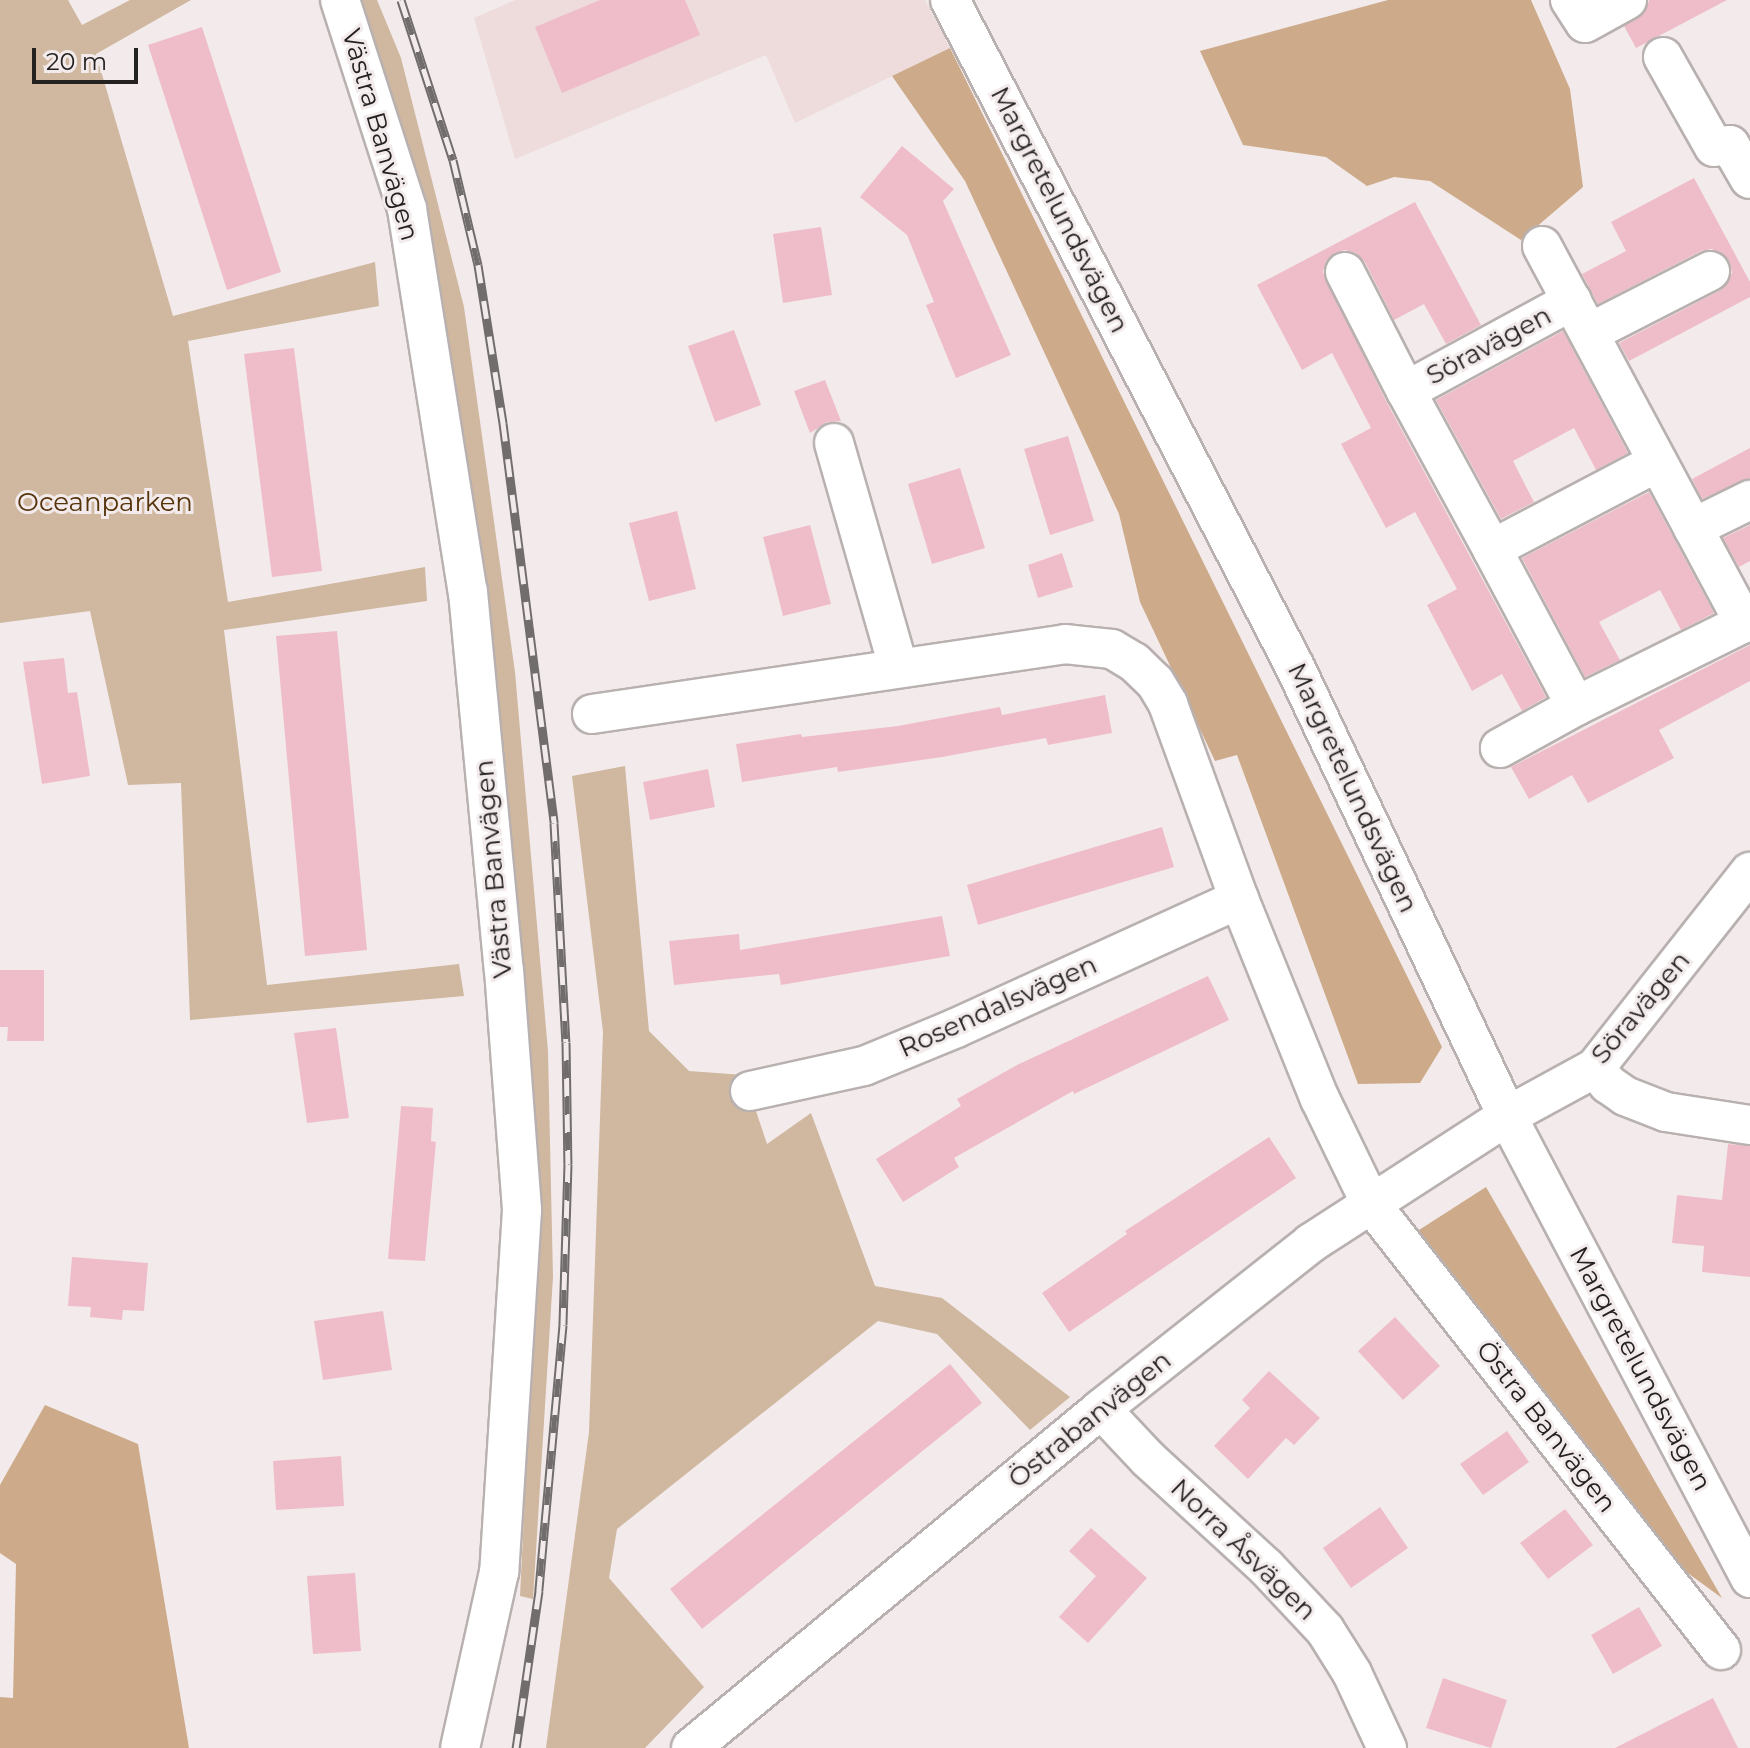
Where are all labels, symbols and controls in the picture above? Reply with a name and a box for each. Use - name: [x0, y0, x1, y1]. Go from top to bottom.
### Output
- street label: Västra Banvägen: [335, 25, 425, 245]
- scale bar: [36, 32, 142, 82]
- text: 20 m: [46, 47, 107, 76]
- street label: Margretelundsvägen: [983, 82, 1135, 338]
- street label: Söravägen: [1421, 300, 1557, 392]
- park label: Oceanparken: [17, 487, 193, 519]
- street label: Margretelundsvägen: [1280, 658, 1424, 918]
- street label: Västra Banvägen: [469, 759, 519, 979]
- street label: Söravägen: [1585, 946, 1697, 1070]
- street label: Rosendalsvägen: [894, 949, 1102, 1065]
- street label: Margretelundsvägen: [1562, 1242, 1718, 1496]
- street label: Östra Banvägen: [1469, 1335, 1623, 1519]
- street label: Östrabanvägen: [1002, 1345, 1178, 1495]
- street label: Norra Åsvägen: [1164, 1473, 1322, 1627]

